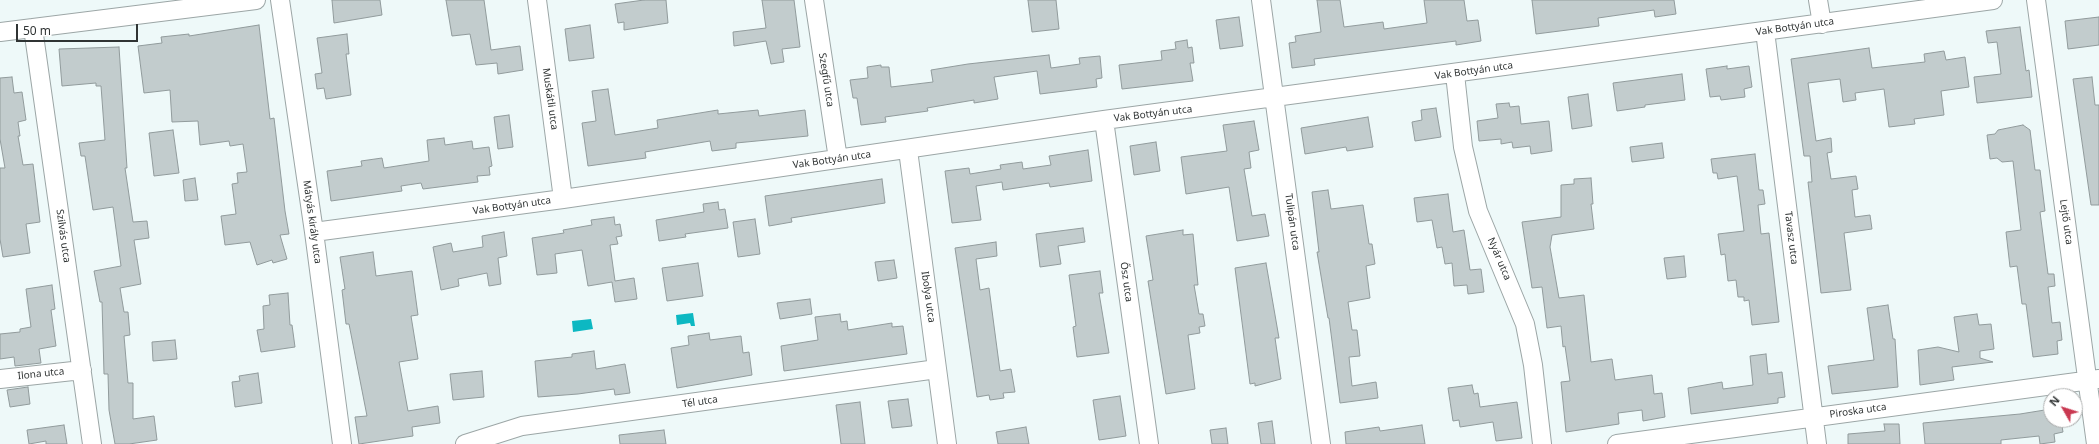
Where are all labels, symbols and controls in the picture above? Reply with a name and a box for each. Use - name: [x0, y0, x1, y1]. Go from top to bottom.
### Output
- scale bar: [18, 16, 140, 42]
- street label: Vak Bottyán utca: [1755, 16, 1835, 38]
- text: 50 m: [23, 22, 51, 39]
- street label: Szegfű utca: [816, 52, 836, 108]
- street label: Vak Bottyán utca: [1434, 60, 1514, 82]
- street label: Muskátli utca: [540, 67, 560, 131]
- street label: Vak Bottyán utca: [1113, 103, 1193, 125]
- street label: Vak Bottyán utca: [792, 149, 872, 171]
- street label: Mátyás király utca: [300, 179, 324, 265]
- street label: Tulipán utca: [1282, 193, 1302, 251]
- street label: Vak Bottyán utca: [472, 195, 552, 217]
- street label: Lejtő utca: [2057, 198, 2075, 246]
- street label: Szilvás utca: [53, 209, 73, 263]
- street label: Tavasz utca: [1782, 211, 1800, 265]
- street label: Nyár utca: [1485, 236, 1513, 282]
- street label: Ősz utca: [1117, 261, 1135, 303]
- street label: Ibolya utca: [918, 271, 938, 323]
- street label: Ilona utca: [17, 366, 65, 382]
- north arrow: [2043, 388, 2083, 428]
- text: N: [2045, 393, 2063, 409]
- street label: Tél utca: [681, 394, 719, 410]
- street label: Piroska utca: [1829, 401, 1887, 421]

